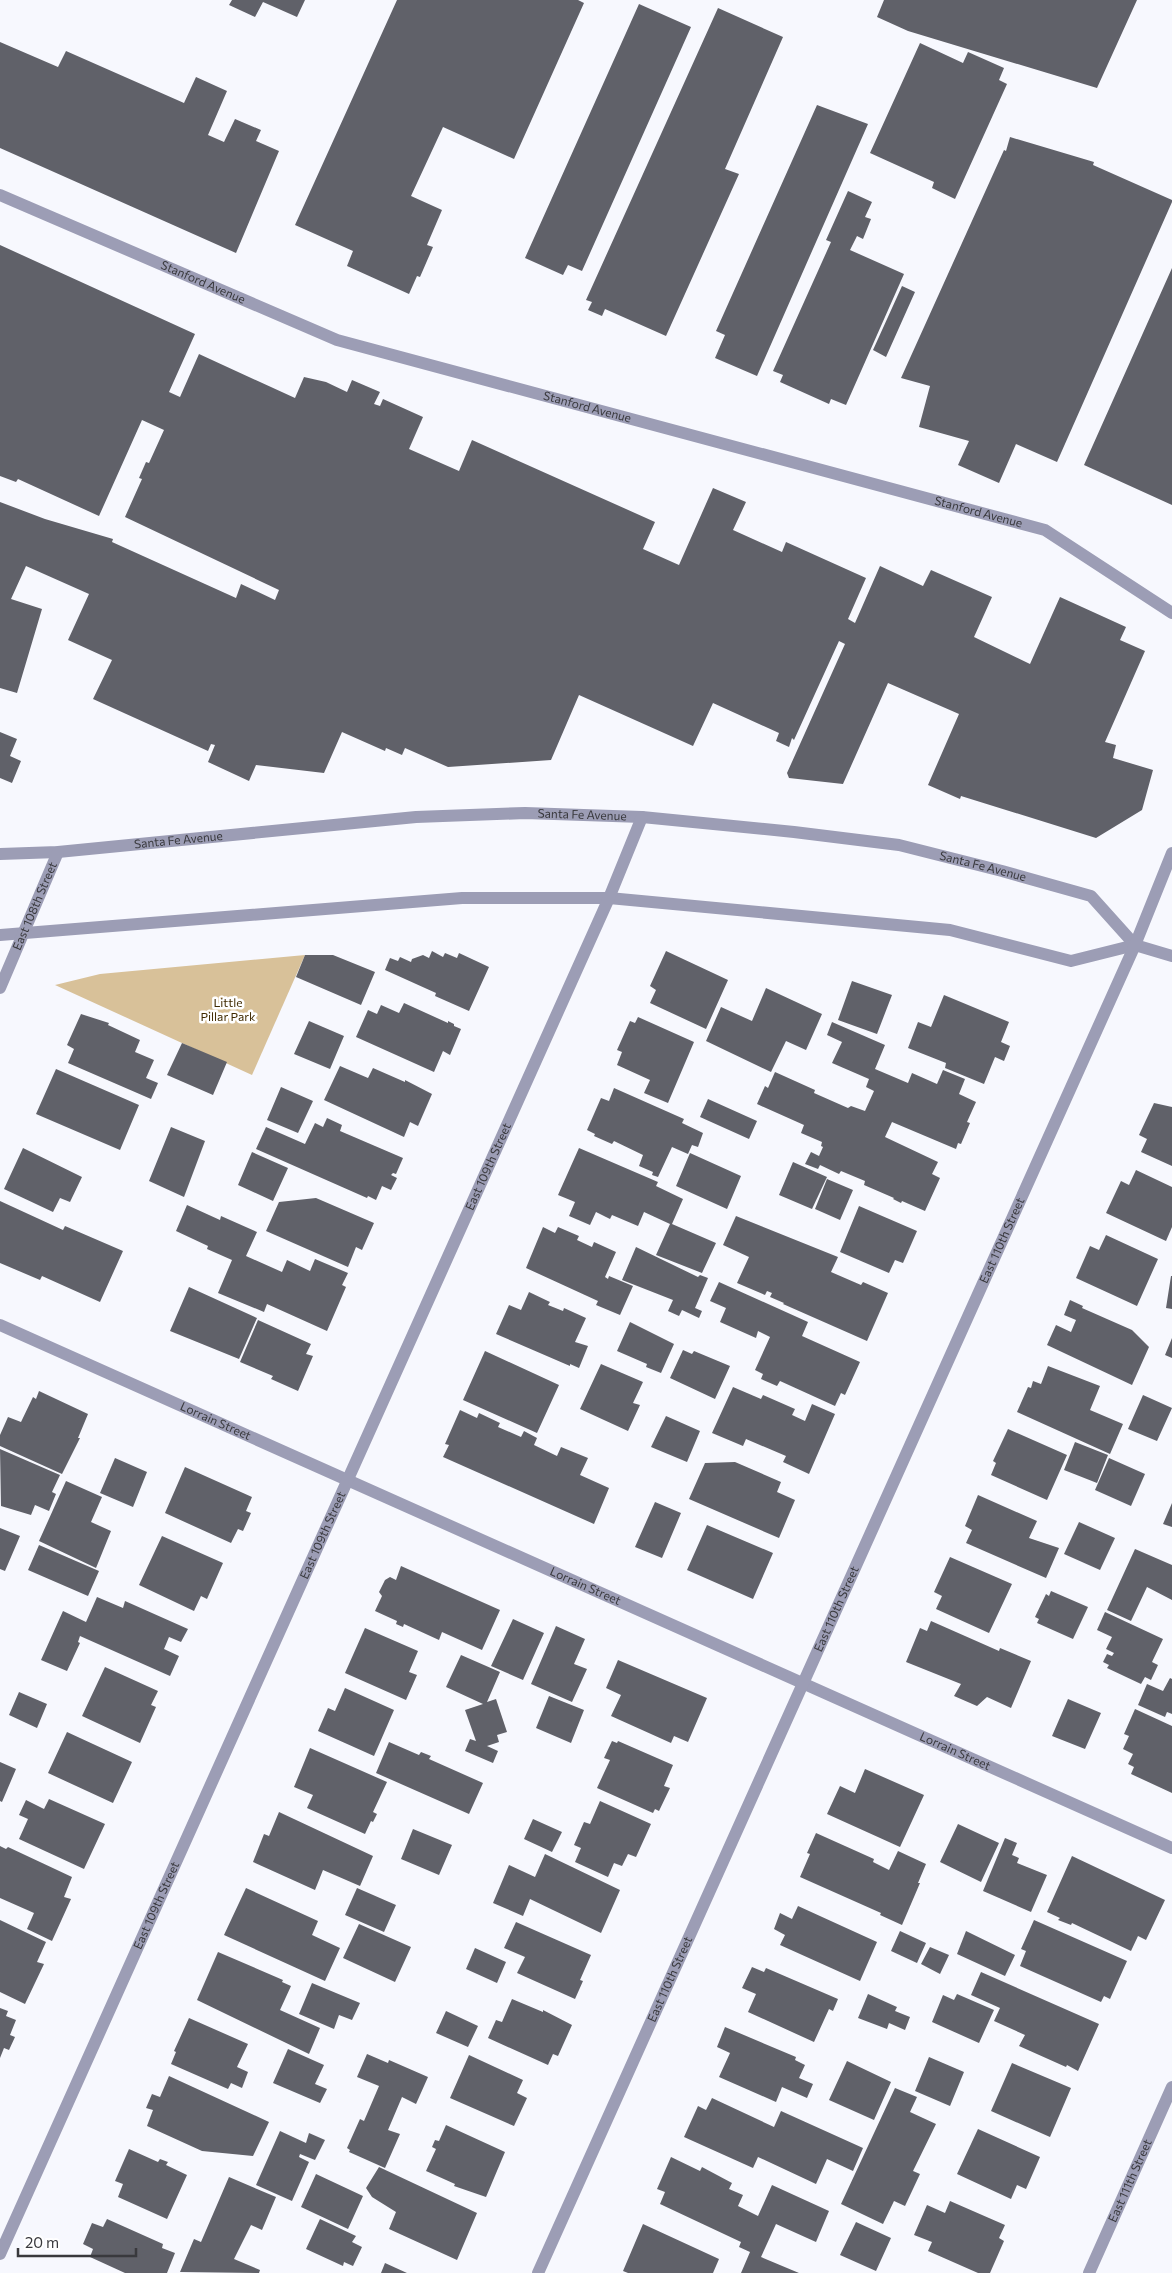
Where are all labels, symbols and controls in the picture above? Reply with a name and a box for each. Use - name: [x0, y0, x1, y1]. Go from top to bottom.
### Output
- street label: Stanford Avenue: [159, 257, 248, 306]
- street label: Stanford Avenue: [542, 388, 633, 425]
- street label: Stanford Avenue: [933, 493, 1024, 530]
- street label: Santa Fe Avenue: [537, 805, 627, 822]
- street label: Santa Fe Avenue: [133, 828, 223, 851]
- street label: Santa Fe Avenue: [938, 848, 1028, 884]
- street label: East 108th Street: [9, 859, 59, 952]
- park label: Little Pillar Park: [200, 995, 256, 1023]
- street label: East 109th Street: [462, 1120, 513, 1212]
- street label: East 110th Street: [976, 1195, 1027, 1285]
- street label: Lorrain Street: [178, 1398, 254, 1442]
- street label: East 109th Street: [296, 1489, 348, 1581]
- street label: Lorrain Street: [548, 1563, 623, 1607]
- street label: East 110th Street: [810, 1564, 861, 1654]
- street label: Lorrain Street: [918, 1728, 993, 1772]
- street label: East 109th Street: [130, 1859, 181, 1951]
- street label: East 110th Street: [644, 1934, 694, 2024]
- street label: East 111th Street: [1105, 2137, 1154, 2224]
- scale bar: [18, 2226, 135, 2258]
- text: 20 m: [25, 2233, 59, 2251]

